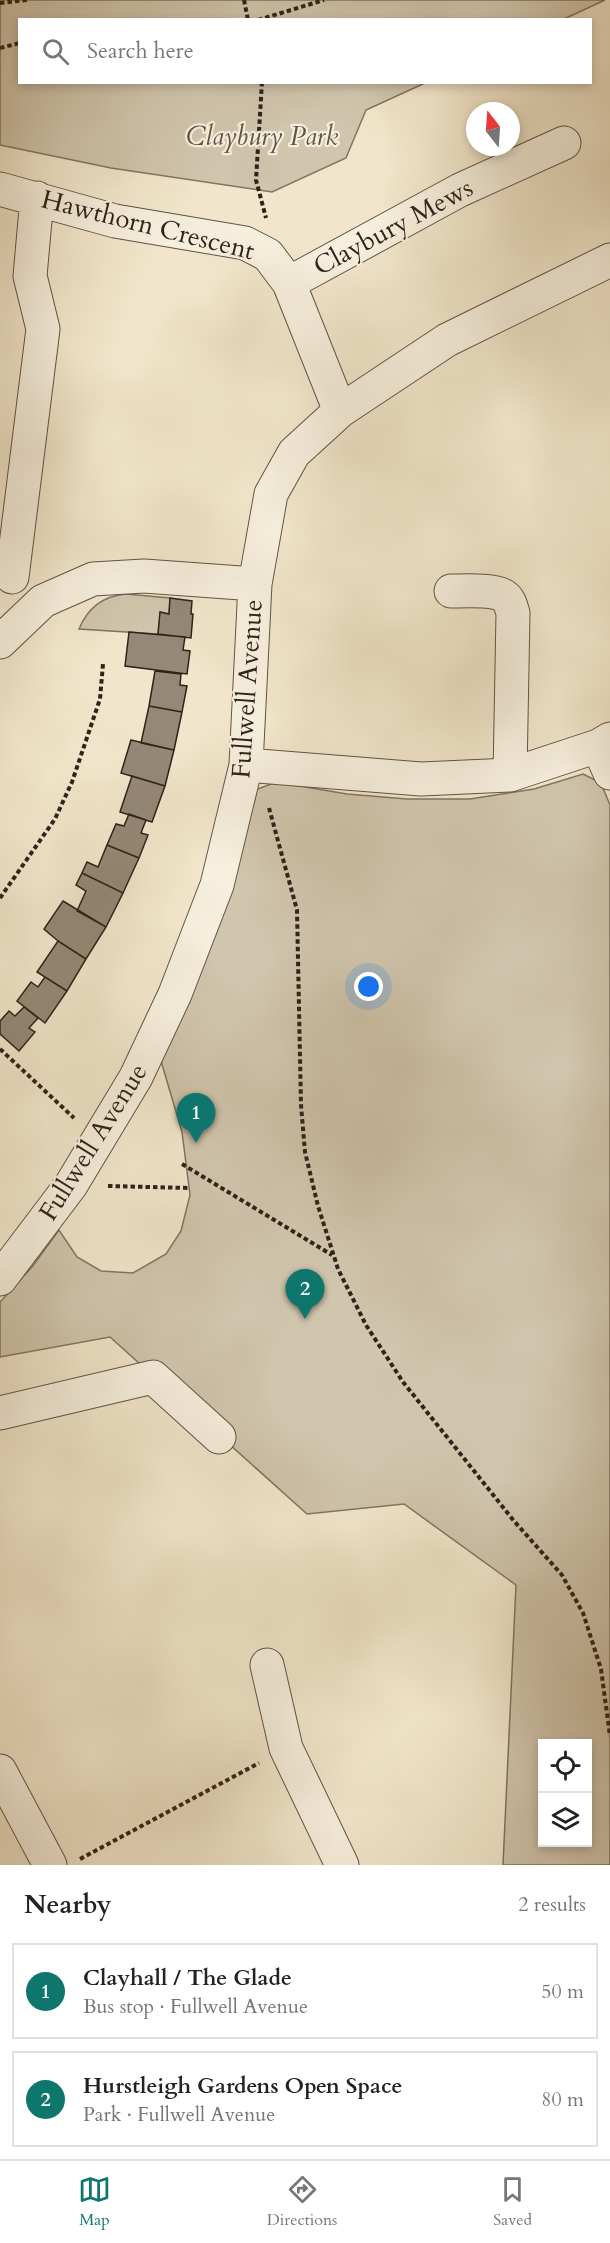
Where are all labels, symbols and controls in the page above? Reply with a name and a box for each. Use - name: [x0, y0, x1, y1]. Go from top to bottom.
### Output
- search box: [18, 18, 592, 84]
- icon: search: [39, 35, 72, 68]
- text: Search here: [87, 36, 194, 66]
- north arrow: [466, 102, 520, 156]
- park label: Claybury Park: [186, 119, 338, 154]
- street label: Claybury Mews: [307, 170, 479, 284]
- street label: Hawthorn Crescent: [38, 182, 258, 268]
- street label: Fullwell Avenue: [223, 598, 271, 780]
- your location: [354, 972, 383, 1001]
- street label: Fullwell Avenue: [31, 1057, 155, 1227]
- pin: 1: [176, 1094, 216, 1143]
- pin: 2: [286, 1270, 324, 1319]
- map controls: [538, 1739, 592, 1847]
- button: locate: [538, 1739, 592, 1793]
- button: layers: [538, 1793, 592, 1847]
- text: Nearby: [24, 1887, 112, 1922]
- text: 2 results: [518, 1891, 586, 1918]
- text: Clayhall / The Glade: [83, 1963, 292, 1993]
- text: 1: [40, 1978, 51, 2005]
- text: 50 m: [541, 1978, 584, 2005]
- text: Bus stop · Fullwell Avenue: [83, 1993, 308, 2020]
- text: Hurstleigh Gardens Open Space: [83, 2071, 402, 2101]
- text: 2: [40, 2086, 51, 2113]
- text: 80 m: [541, 2086, 584, 2113]
- text: Park · Fullwell Avenue: [83, 2101, 275, 2128]
- tab: Map: [78, 2173, 111, 2231]
- tab: Directions: [267, 2173, 337, 2231]
- tab: Saved: [493, 2173, 532, 2231]

